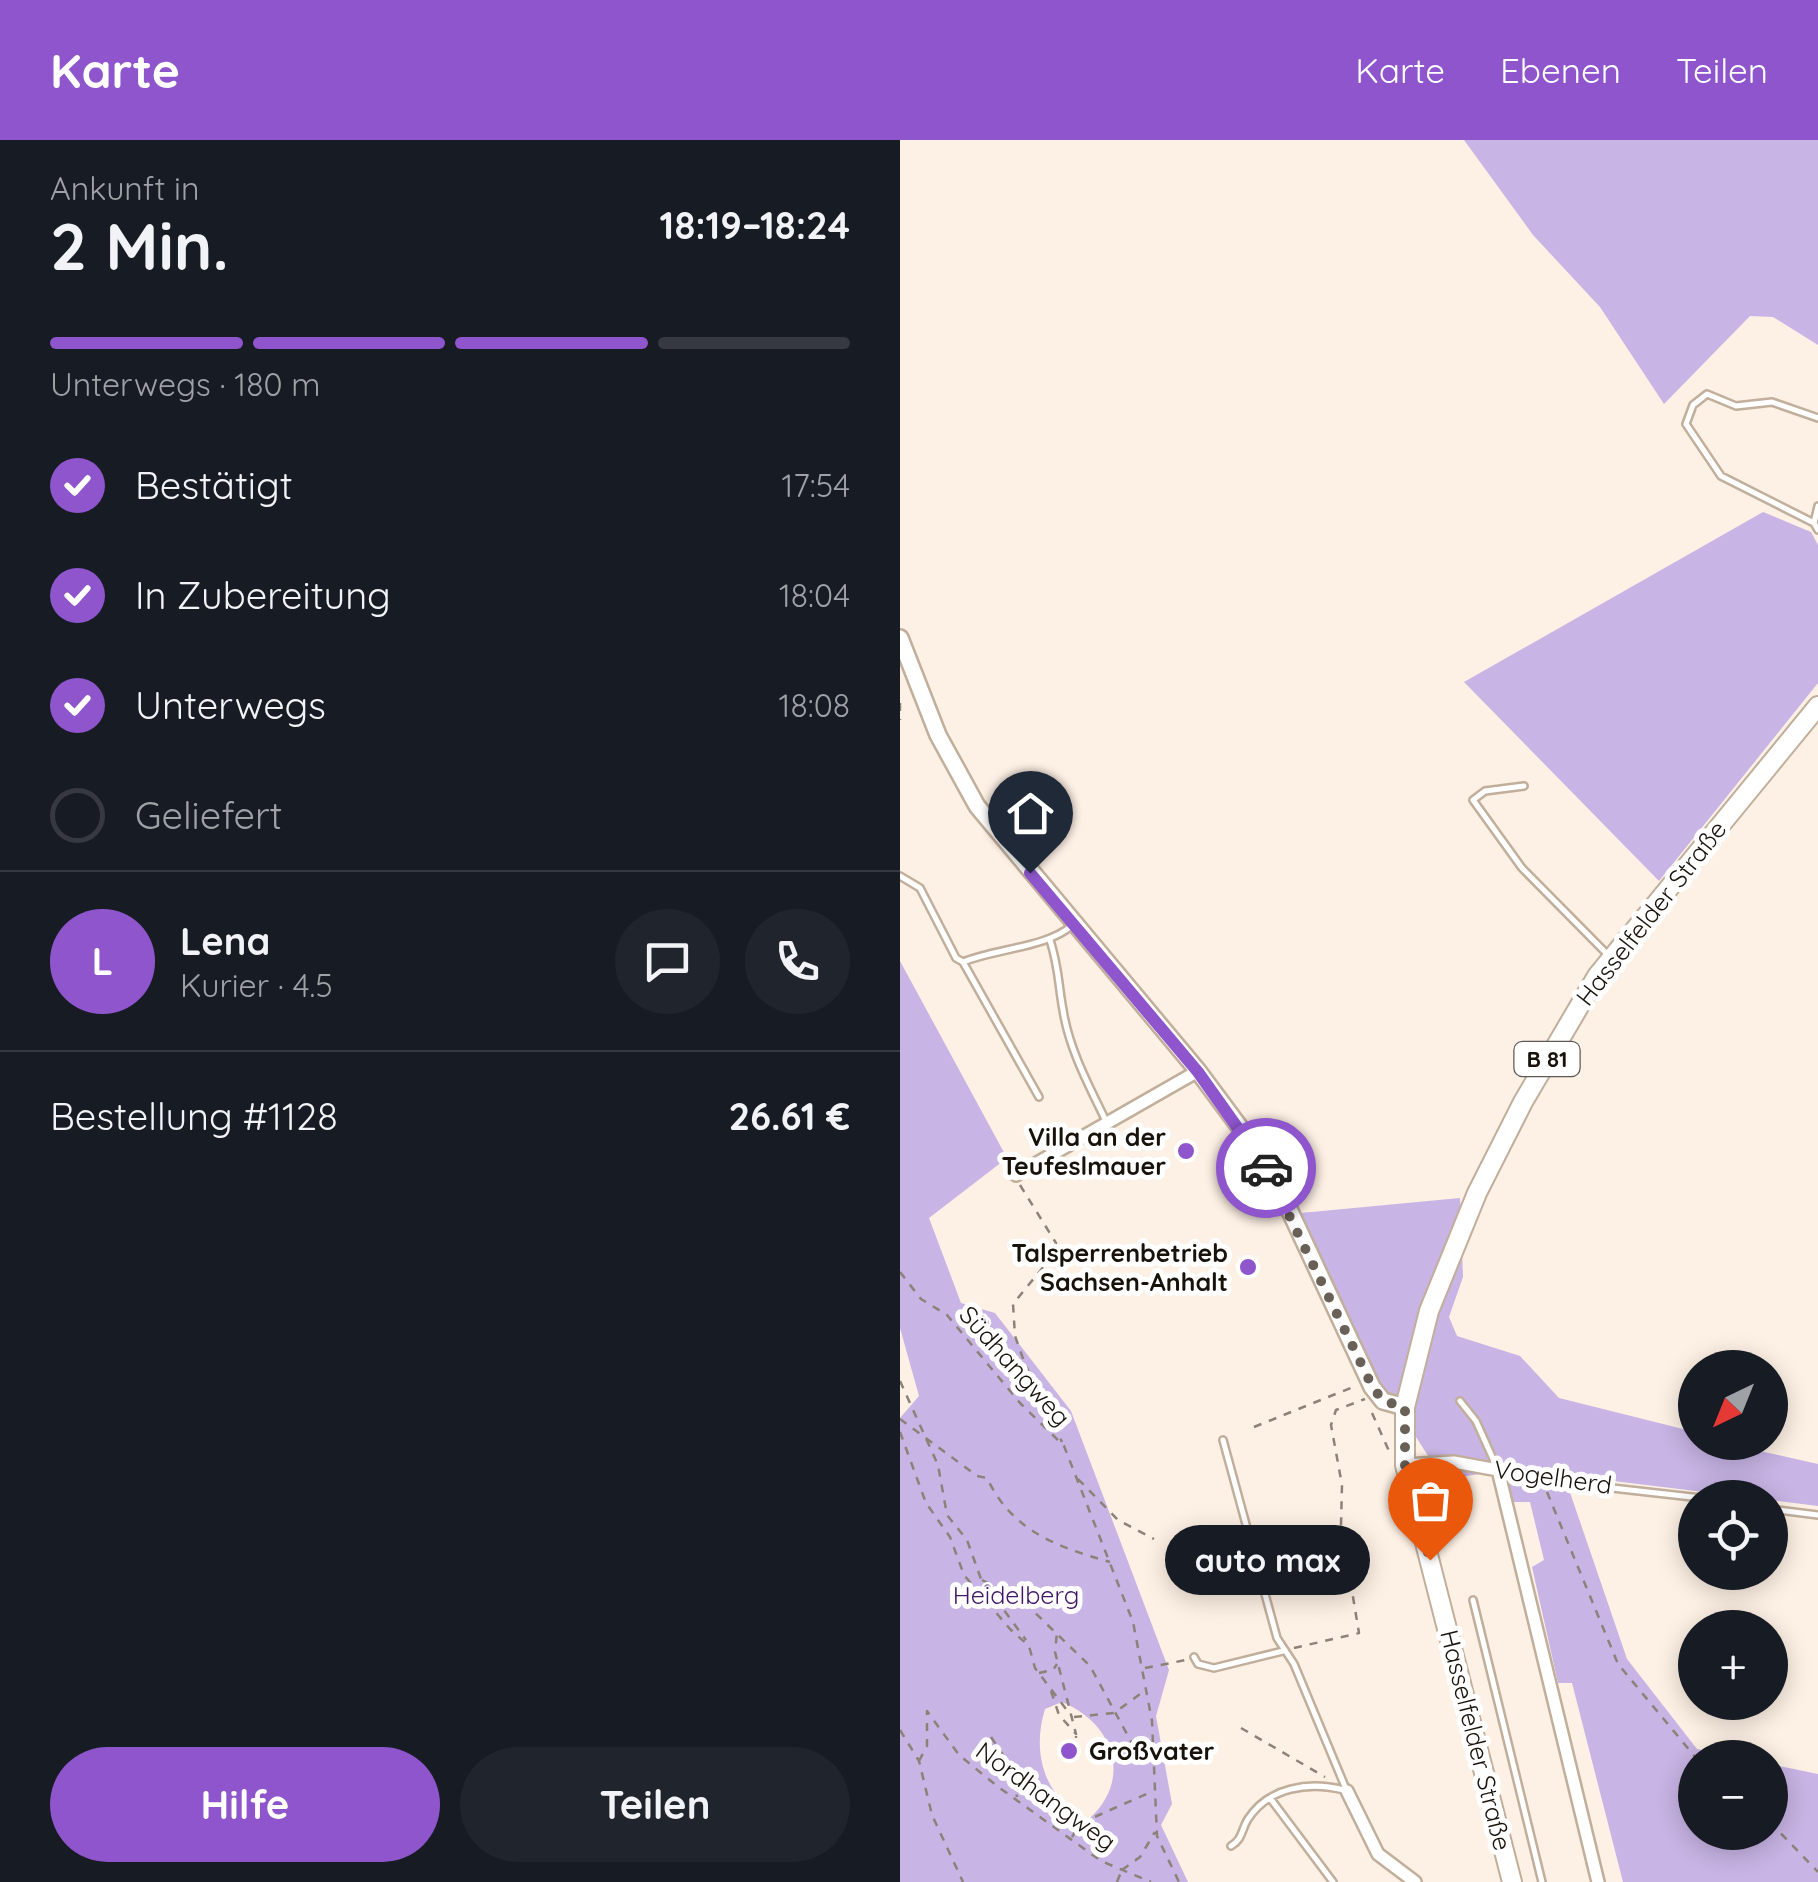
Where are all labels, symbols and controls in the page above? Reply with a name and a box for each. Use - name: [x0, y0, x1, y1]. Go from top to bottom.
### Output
- text: Karte: [50, 40, 180, 100]
- text: Karte: [1355, 48, 1445, 92]
- text: Ebenen: [1500, 48, 1621, 92]
- text: Teilen: [1676, 48, 1768, 92]
- text: Ankunft in: [50, 168, 199, 208]
- text: 18:19–18:24: [660, 201, 850, 249]
- text: 2 Min.: [50, 205, 229, 286]
- text: Unterwegs · 180 m: [50, 364, 320, 404]
- icon: check: [50, 458, 105, 513]
- text: Bestätigt: [135, 461, 293, 509]
- text: 17:54: [781, 465, 850, 505]
- icon: check: [50, 568, 105, 623]
- text: In Zubereitung: [135, 571, 391, 619]
- text: 18:04: [779, 575, 850, 615]
- icon: check: [50, 678, 105, 733]
- text: Unterwegs: [135, 681, 326, 729]
- text: 18:08: [779, 685, 850, 725]
- pin: [988, 771, 1073, 874]
- icon: home: [1003, 786, 1058, 841]
- text: Geliefert: [135, 791, 282, 839]
- street label: Hasselfelder Straße: [1569, 814, 1732, 1011]
- button: chat: [615, 909, 720, 1014]
- button: phone: [745, 909, 850, 1014]
- text: Lena: [180, 917, 270, 965]
- text: L: [92, 937, 113, 985]
- text: Kurier · 4.5: [180, 965, 333, 1005]
- road number: B 81: [1514, 1042, 1580, 1076]
- text: Bestellung #1128: [50, 1092, 338, 1140]
- text: 26.61 €: [728, 1092, 850, 1140]
- courier: [1216, 1118, 1316, 1218]
- place label: Villa an der Teufeslmauer: [1001, 1121, 1166, 1181]
- marker: Villa an der Teufeslmauer: [1175, 1140, 1197, 1162]
- icon: car: [1239, 1141, 1294, 1196]
- place label: Talsperrenbetrieb Sachsen-Anhalt: [1011, 1237, 1228, 1297]
- marker: Talsperrenbetrieb Sachsen-Anhalt: [1237, 1256, 1259, 1278]
- street label: Südhangweg: [953, 1299, 1077, 1432]
- north arrow: [1678, 1350, 1788, 1460]
- map controls: [1678, 1350, 1788, 1850]
- street label: Vogelherd: [1492, 1453, 1614, 1500]
- pin: [1388, 1458, 1473, 1561]
- icon: bag: [1403, 1473, 1458, 1528]
- button: locate: [1678, 1480, 1788, 1590]
- callout: auto max: [1165, 1525, 1370, 1595]
- text: auto max: [1195, 1540, 1340, 1580]
- park label: Heidelberg: [953, 1579, 1079, 1610]
- button: +: [1678, 1610, 1788, 1720]
- street label: Hasselfelder Straße: [1434, 1626, 1519, 1853]
- street label: Nordhangweg: [970, 1734, 1122, 1857]
- place label: Großvater: [1089, 1735, 1215, 1766]
- marker: Großvater: [1058, 1740, 1080, 1762]
- button: −: [1678, 1740, 1788, 1850]
- button: Hilfe: [50, 1747, 440, 1862]
- button: Teilen: [460, 1747, 850, 1862]

